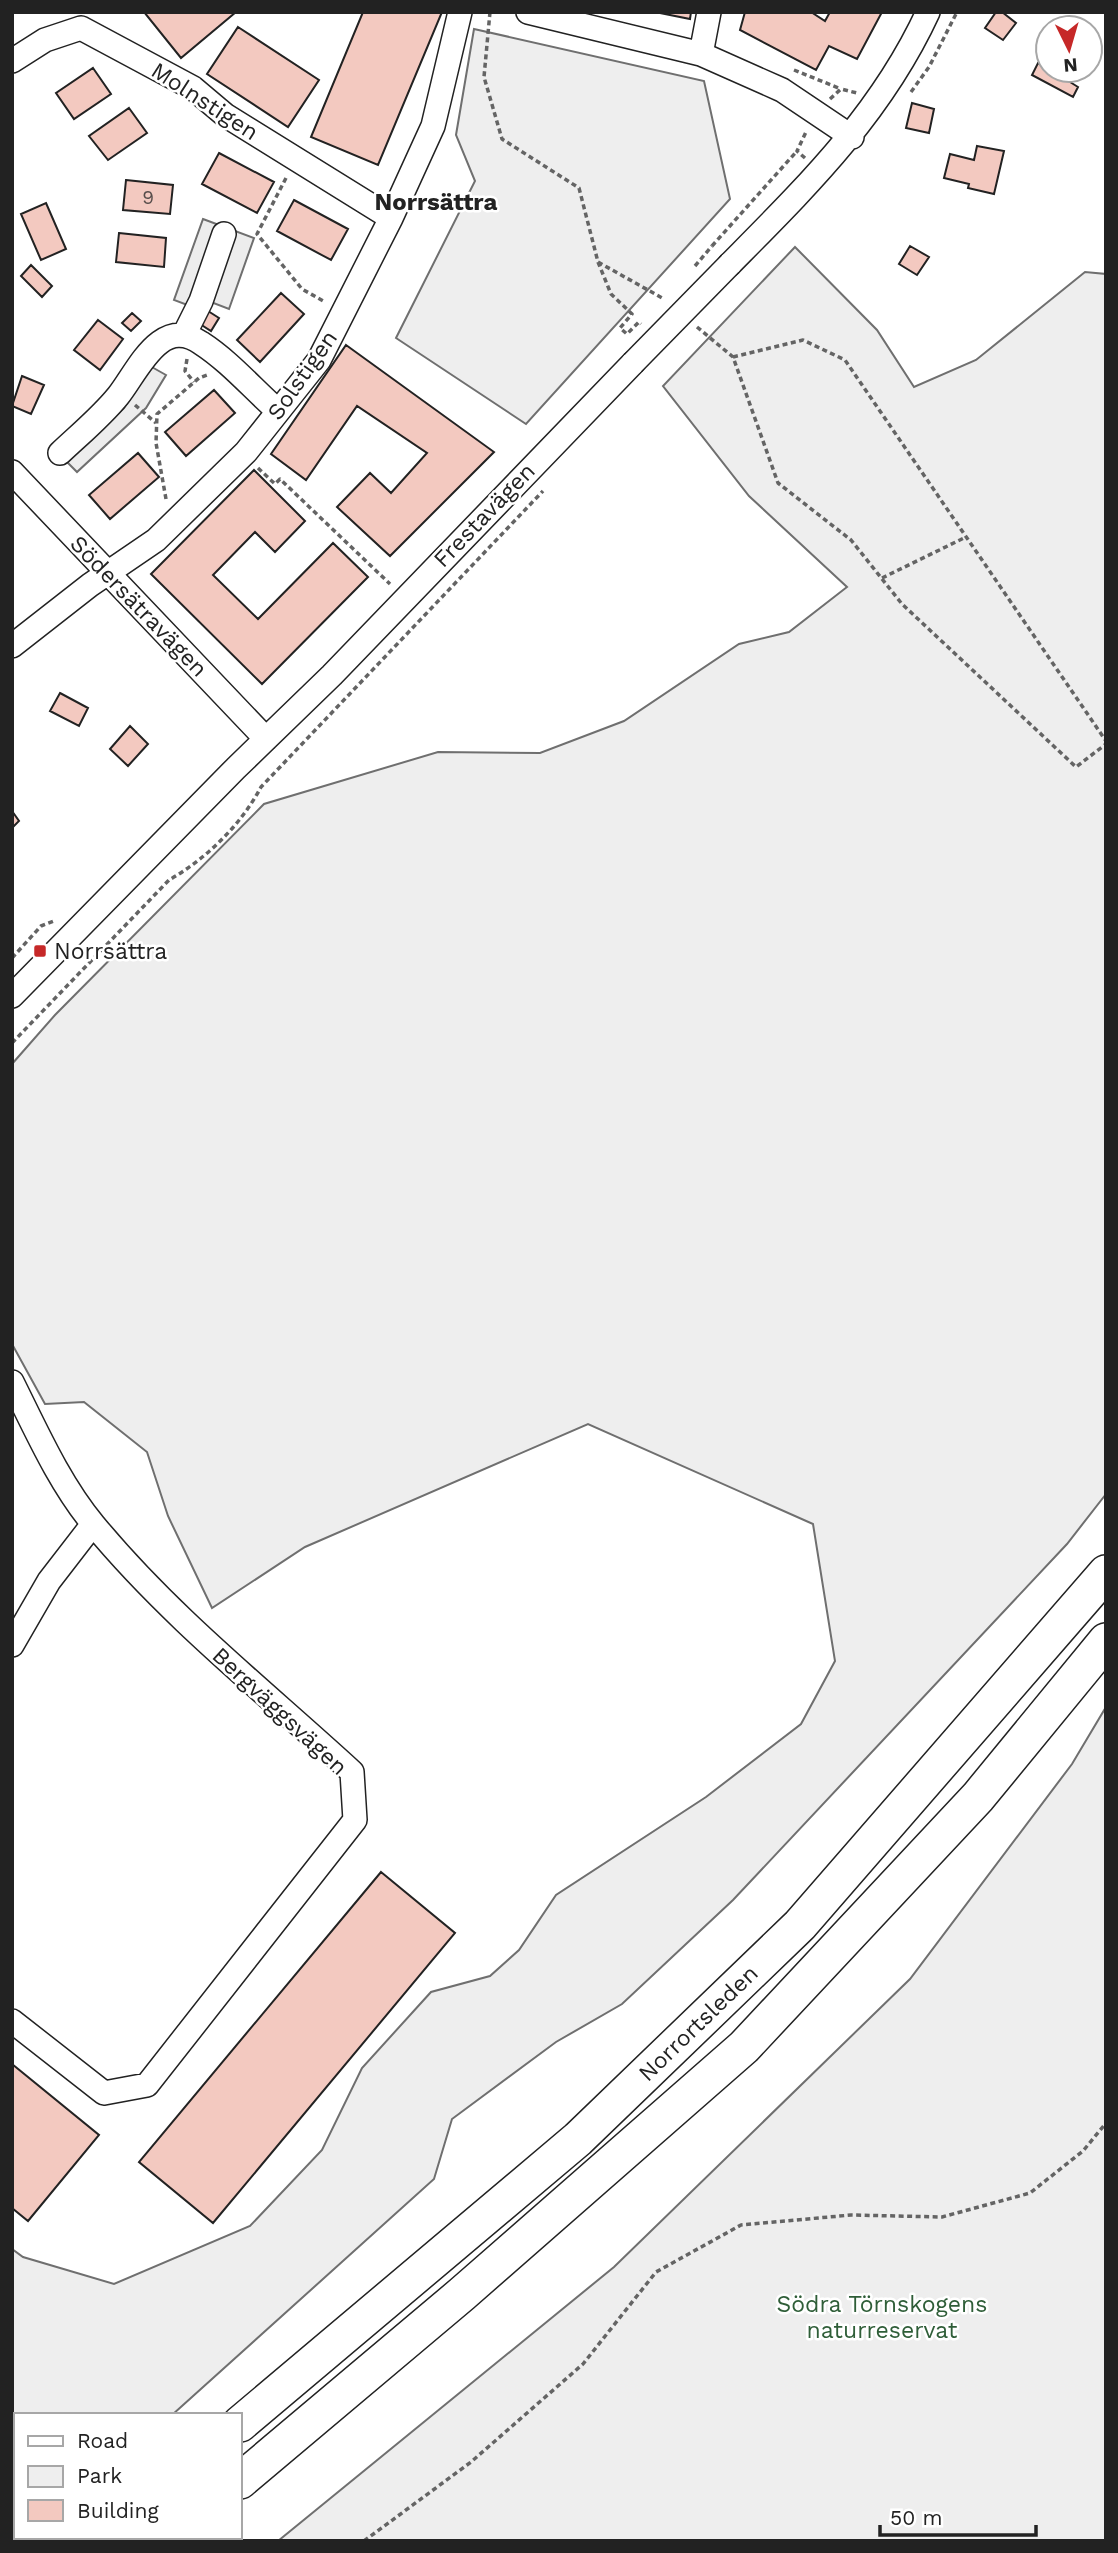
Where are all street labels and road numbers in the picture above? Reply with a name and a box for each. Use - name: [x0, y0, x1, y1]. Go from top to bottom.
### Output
- street label: Molnstigen: [146, 57, 263, 146]
- street label: Solstigen: [262, 325, 343, 425]
- street label: Frestavägen: [428, 458, 541, 573]
- street label: Södersätravägen: [64, 530, 213, 682]
- street label: Bergväggsvägen: [207, 1642, 353, 1781]
- street label: Norrortsleden: [633, 1960, 764, 2087]

